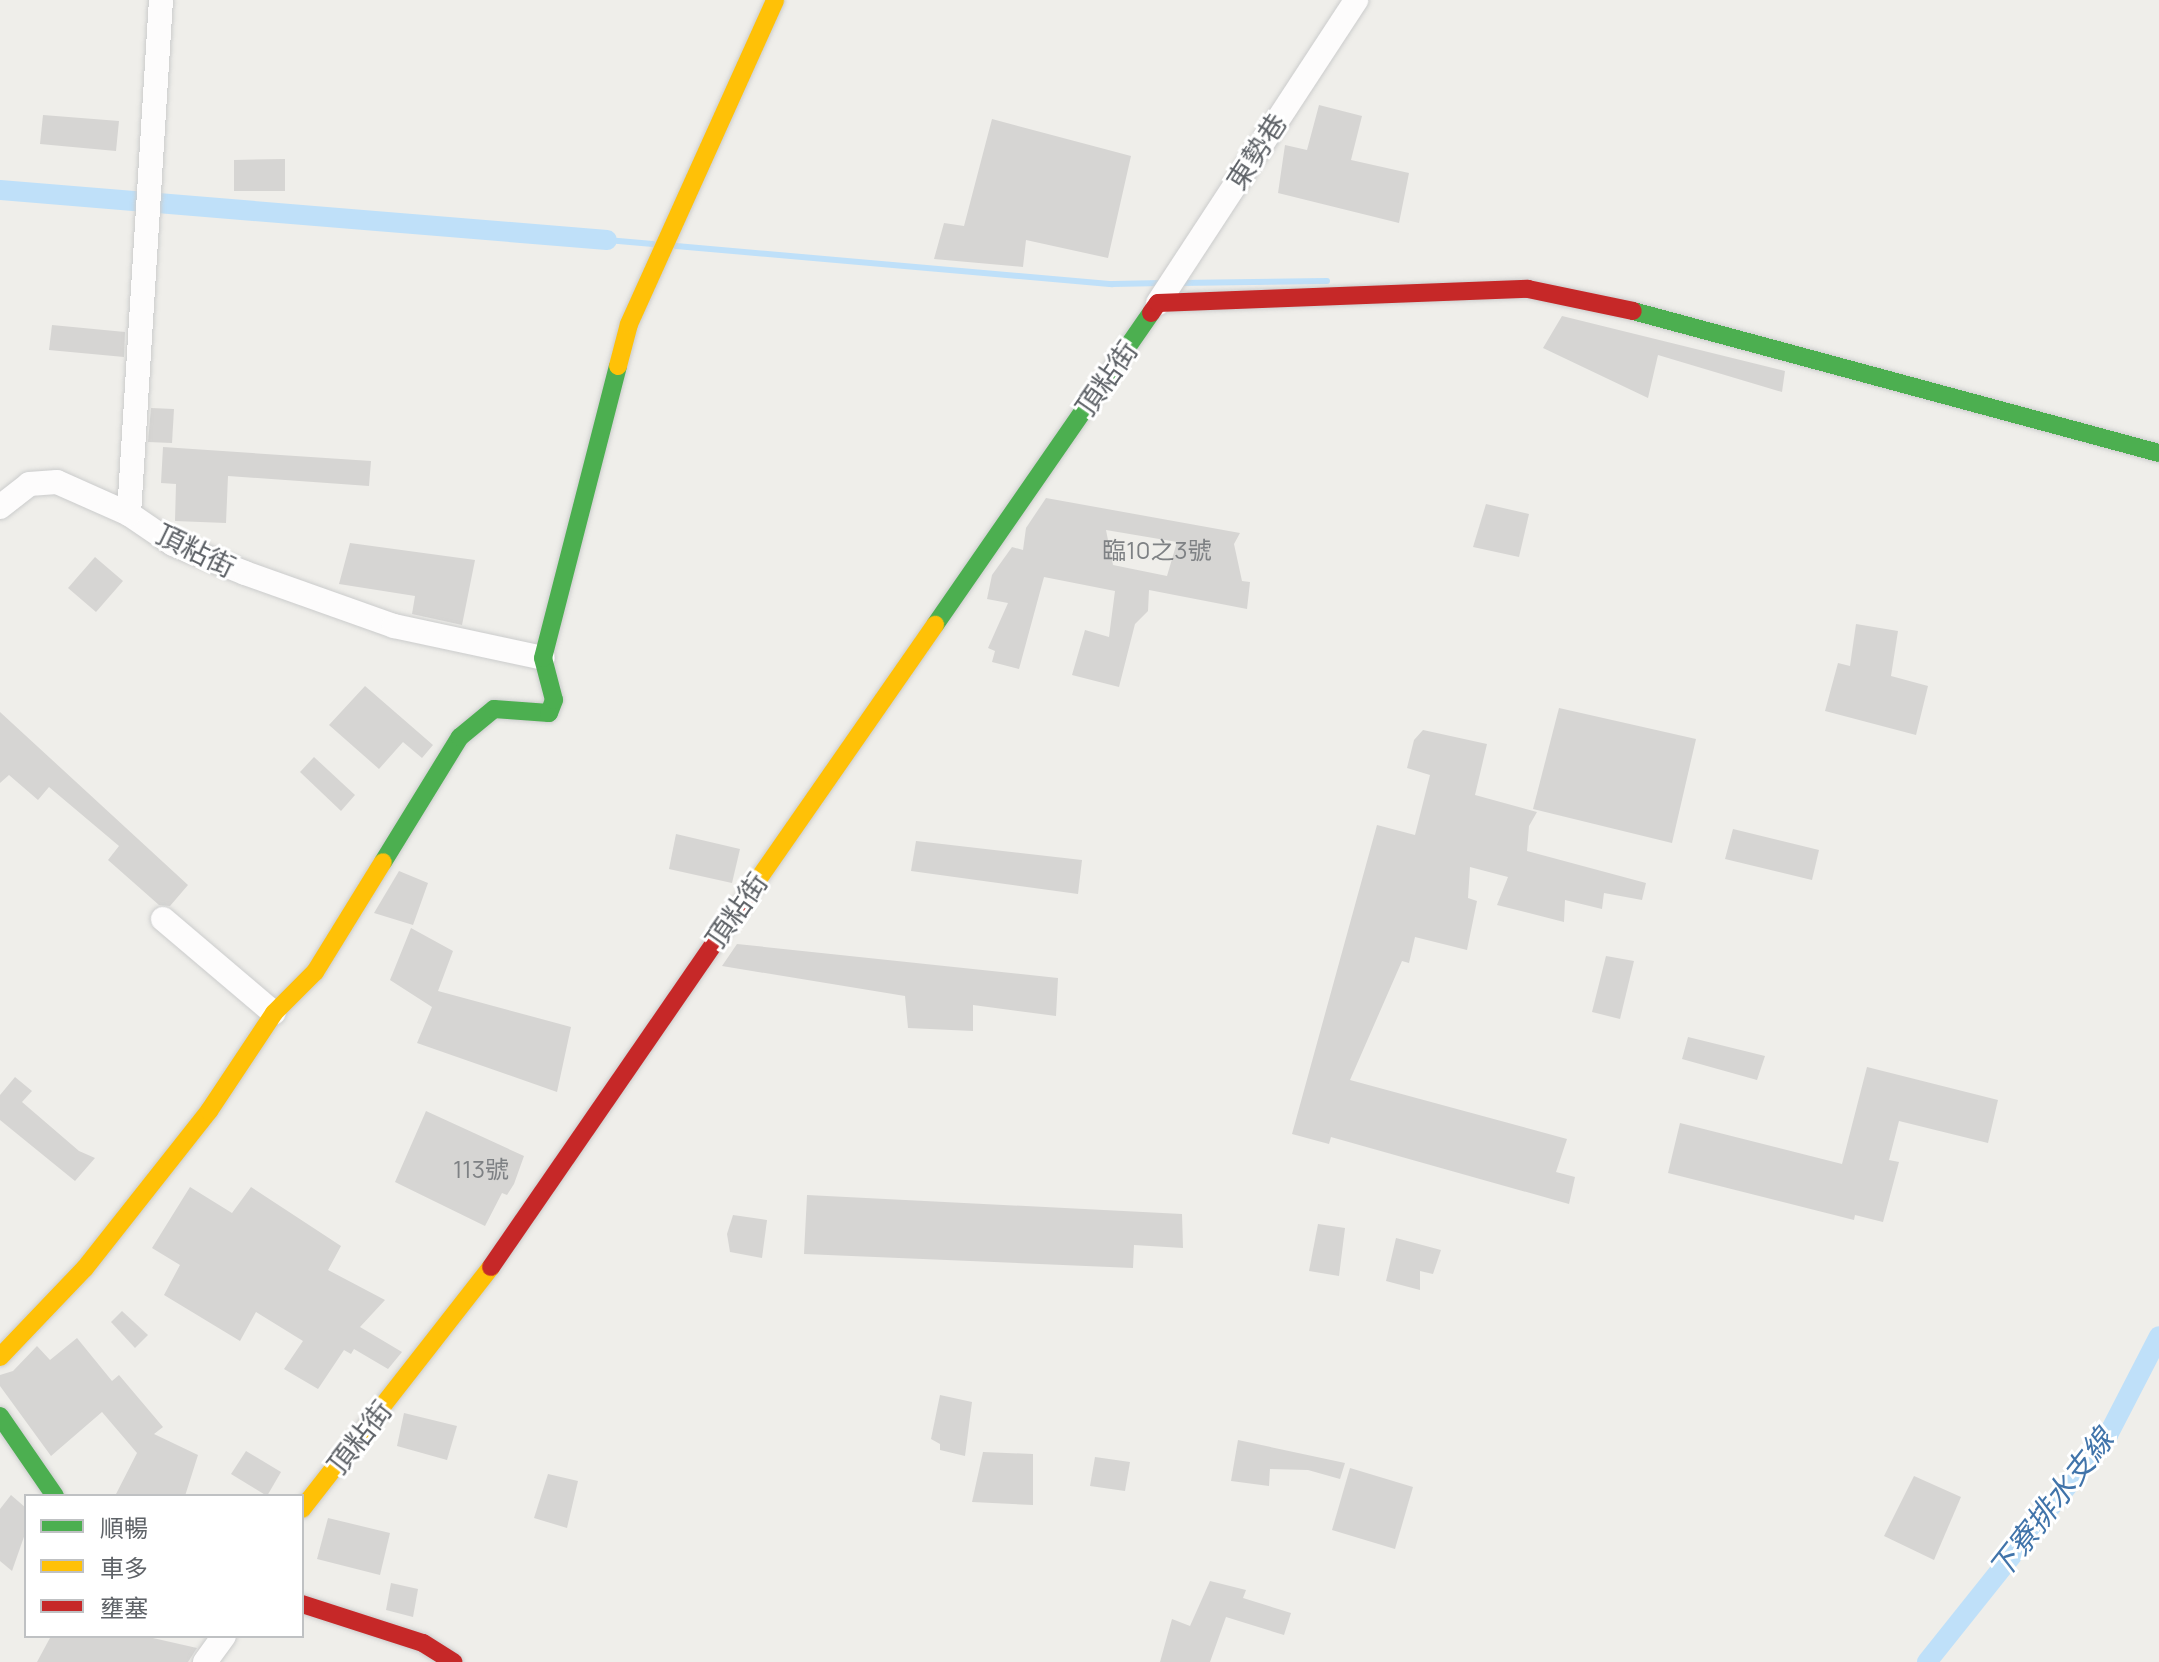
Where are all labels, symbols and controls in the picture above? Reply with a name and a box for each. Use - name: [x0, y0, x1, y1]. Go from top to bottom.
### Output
- street label: 東勢巷: [1219, 107, 1293, 195]
- street label: 頂粘街: [1068, 334, 1144, 422]
- street label: 頂粘街: [151, 516, 241, 584]
- house number: 臨10之3號: [1102, 536, 1212, 564]
- street label: 頂粘街: [698, 866, 774, 954]
- house number: 113號: [453, 1155, 509, 1183]
- street label: 頂粘街: [320, 1394, 398, 1480]
- water label: 下寮排水支線: [1981, 1422, 2121, 1586]
- legend: [24, 1494, 304, 1638]
- text: 順暢: [100, 1511, 148, 1544]
- text: 車多: [100, 1551, 148, 1584]
- text: 壅塞: [100, 1591, 148, 1624]

